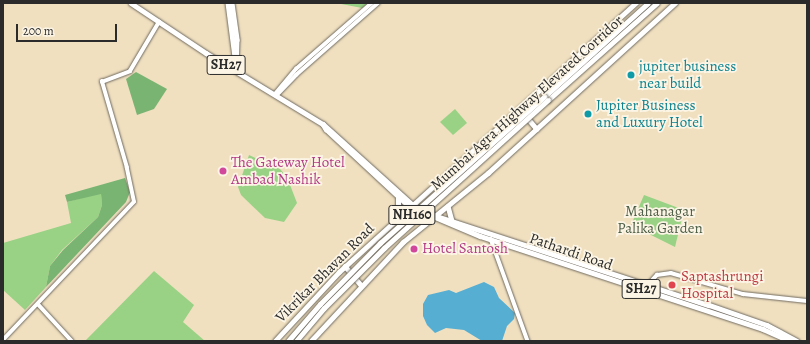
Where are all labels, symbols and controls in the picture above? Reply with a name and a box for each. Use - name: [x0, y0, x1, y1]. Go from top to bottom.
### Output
- street label: Mumbai Agra Highway Elevated Corridor: [427, 12, 627, 194]
- scale bar: [18, 16, 119, 42]
- text: 200 m: [23, 23, 54, 39]
- road number: SH27: [206, 53, 246, 77]
- place label: jupiter business near build: [639, 57, 736, 92]
- marker: jupiter business near build: [626, 70, 636, 80]
- place label: Jupiter Business and Luxury Hotel: [596, 96, 703, 131]
- marker: Jupiter Business and Luxury Hotel: [583, 109, 593, 119]
- place label: The Gateway Hotel Ambad Nashik: [231, 153, 345, 188]
- marker: The Gateway Hotel Ambad Nashik: [218, 166, 228, 176]
- park label: Mahanagar Palika Garden: [617, 202, 703, 237]
- road number: NH160: [388, 203, 436, 227]
- street label: Vikrikar Bhavan Road: [272, 220, 378, 326]
- street label: Pathardi Road: [527, 229, 615, 275]
- place label: Hotel Santosh: [422, 240, 508, 258]
- marker: Hotel Santosh: [409, 244, 419, 254]
- place label: Saptashrungi Hospital: [681, 267, 763, 302]
- road number: SH27: [621, 277, 661, 301]
- marker: Saptashrungi Hospital: [666, 279, 678, 291]

